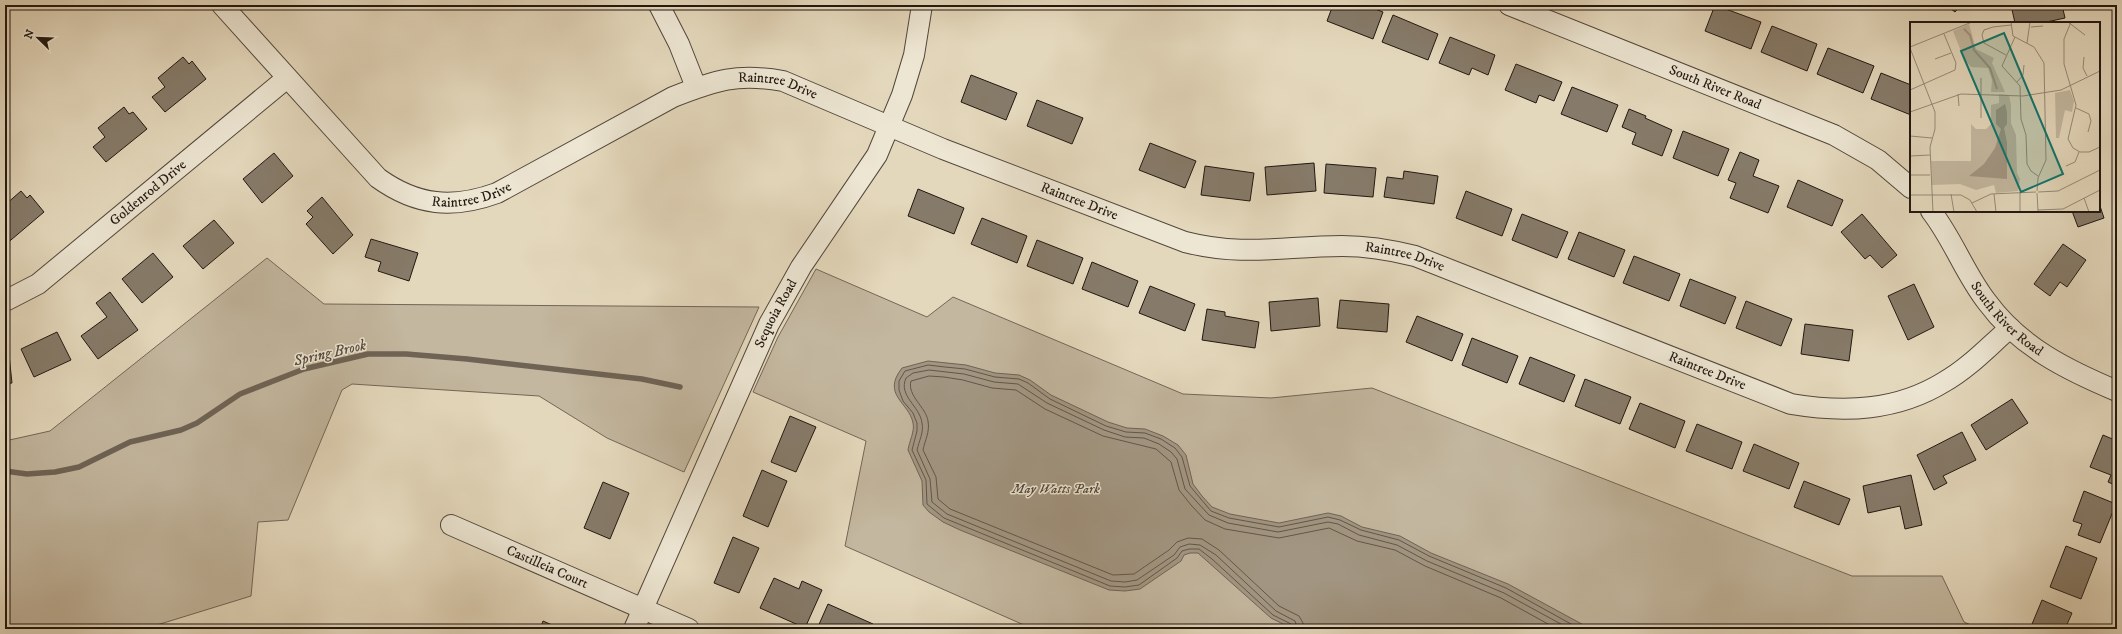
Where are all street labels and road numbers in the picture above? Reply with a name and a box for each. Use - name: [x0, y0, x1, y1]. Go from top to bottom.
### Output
- street label: South River Road: [1666, 61, 1764, 114]
- street label: Raintree Drive: [738, 69, 820, 104]
- street label: Goldenrod Drive: [106, 156, 190, 230]
- street label: Raintree Drive: [431, 178, 515, 212]
- street label: Raintree Drive: [1038, 178, 1121, 224]
- street label: Raintree Drive: [1364, 238, 1447, 276]
- street label: Sequoia Road: [751, 276, 801, 351]
- street label: South River Road: [1966, 278, 2047, 360]
- street label: Raintree Drive: [1666, 348, 1749, 394]
- street label: Castilleia Court: [504, 541, 591, 593]

